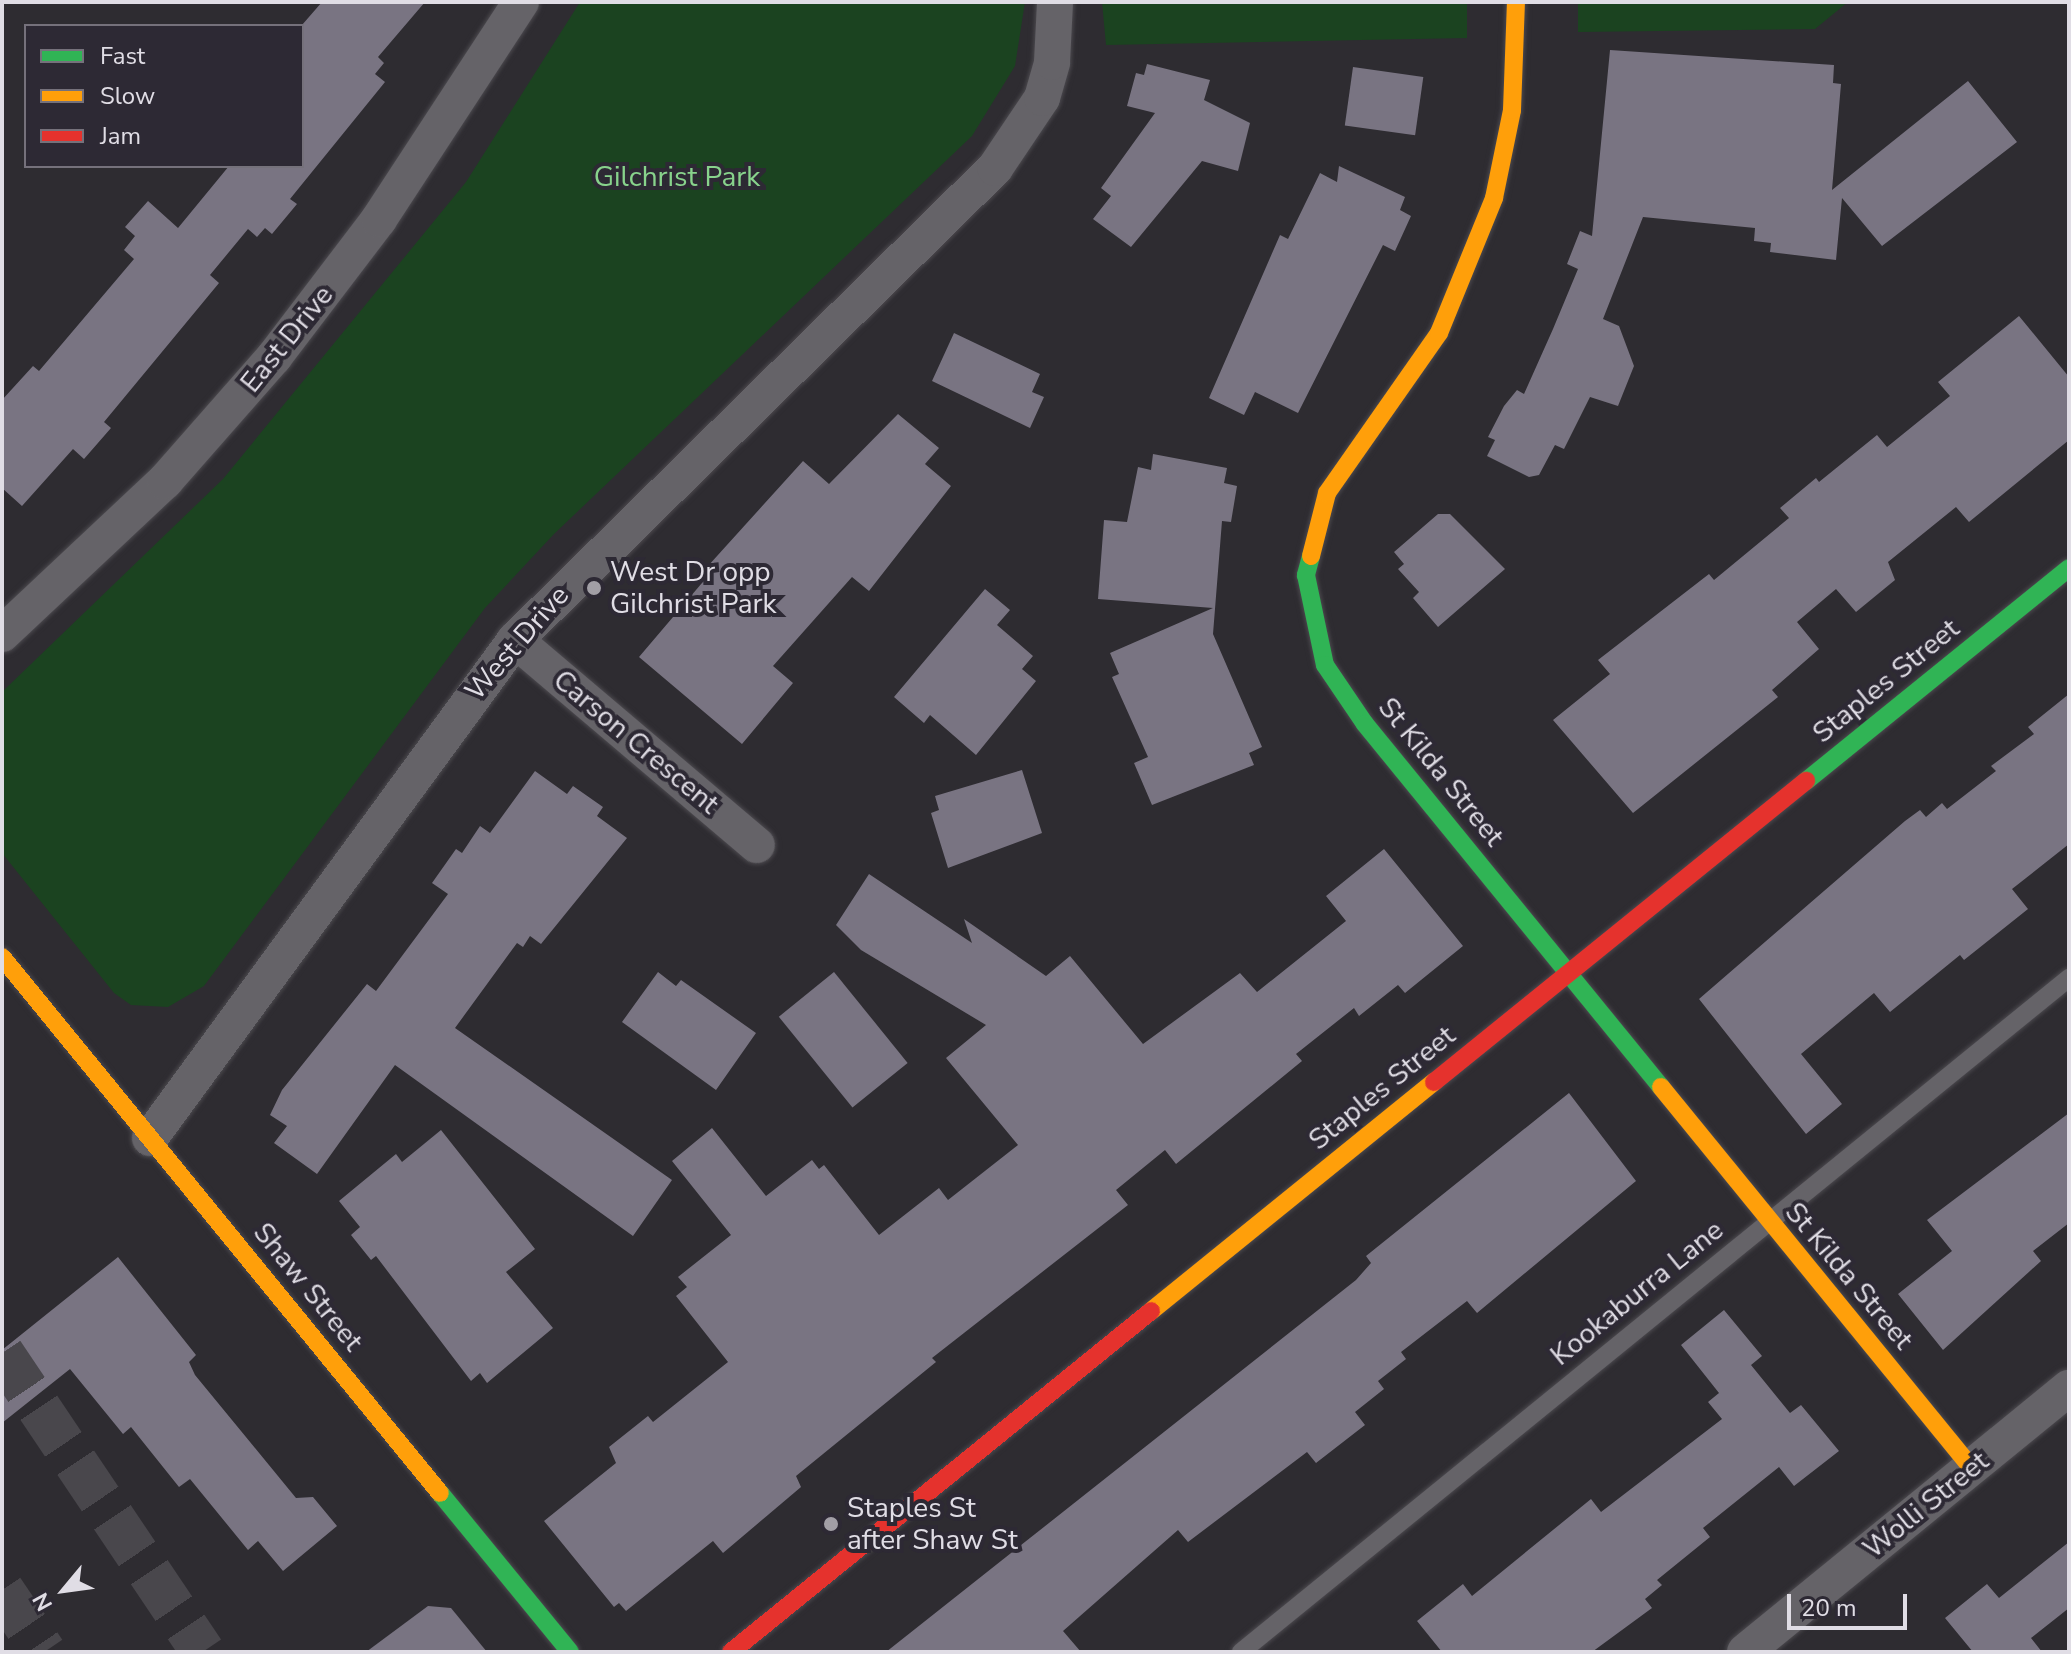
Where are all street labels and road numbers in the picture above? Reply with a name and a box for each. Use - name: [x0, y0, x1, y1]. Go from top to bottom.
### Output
- street label: East Drive: [234, 279, 340, 399]
- street label: West Drive: [458, 579, 576, 707]
- street label: Staples Street: [1806, 612, 1966, 750]
- street label: Carson Crescent: [546, 663, 726, 821]
- street label: St Kilda Street: [1371, 691, 1511, 853]
- street label: Staples Street: [1302, 1019, 1462, 1157]
- street label: St Kilda Street: [1778, 1196, 1920, 1356]
- street label: Kookaburra Lane: [1544, 1213, 1730, 1373]
- street label: Shaw Street: [246, 1216, 370, 1358]
- street label: Wolli Street: [1857, 1444, 1995, 1566]

